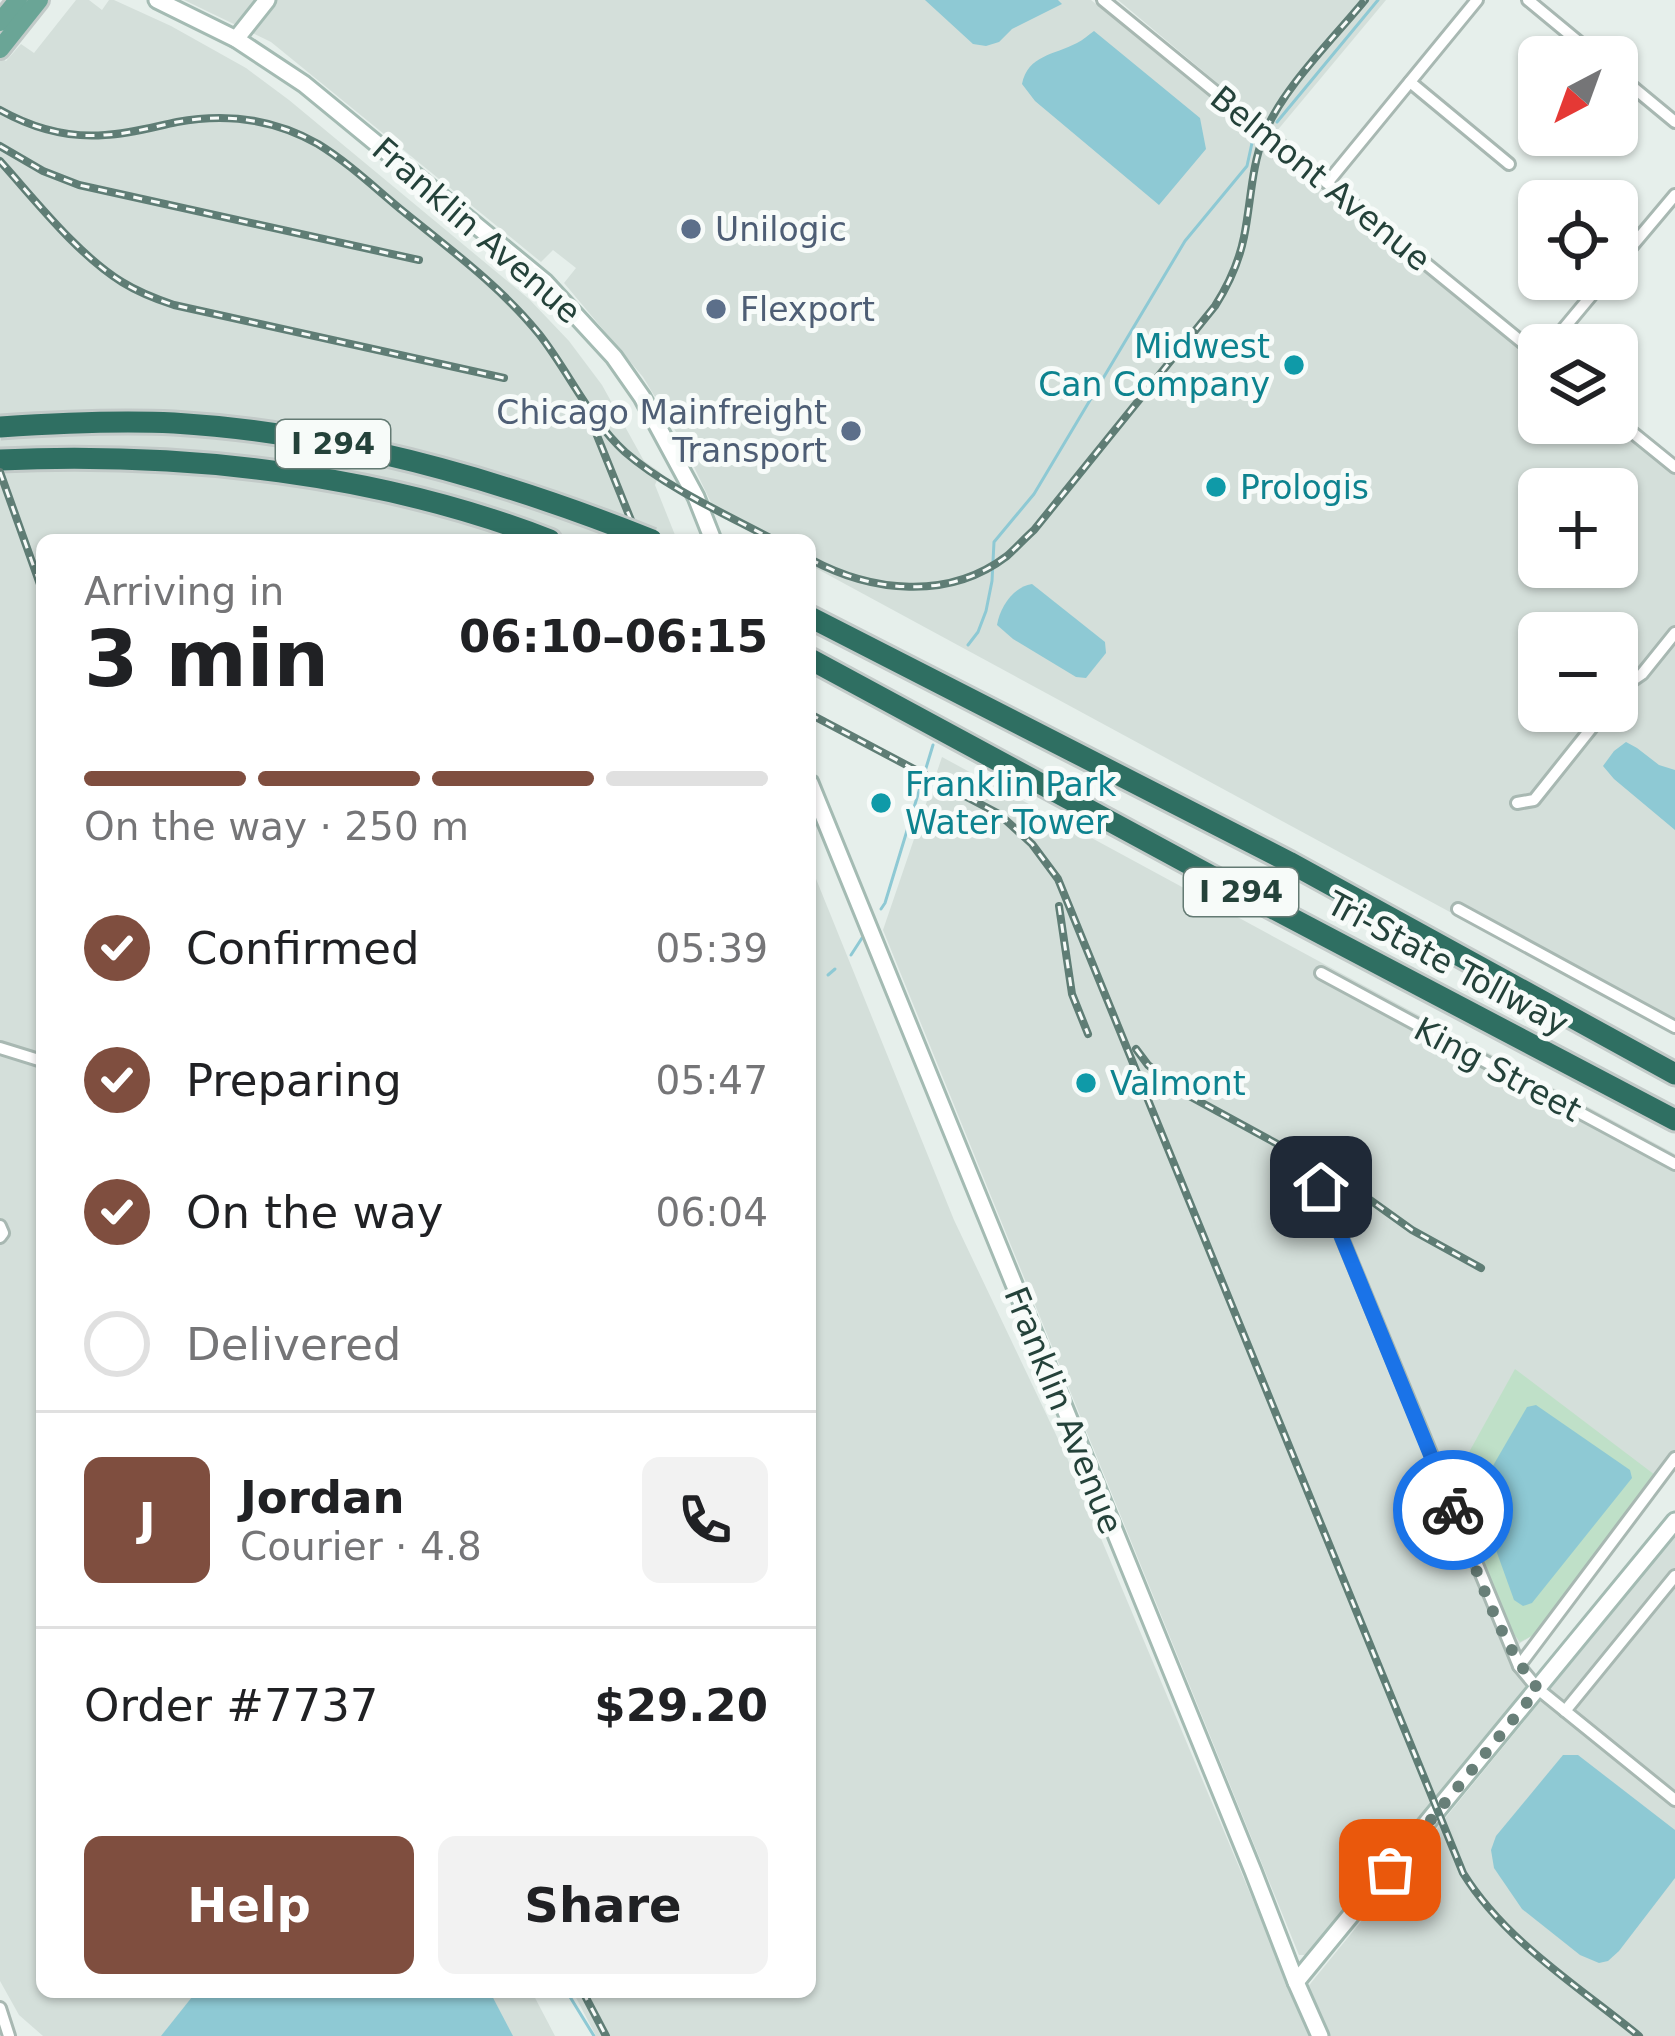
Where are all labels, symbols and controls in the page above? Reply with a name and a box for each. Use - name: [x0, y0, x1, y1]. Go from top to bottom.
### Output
- north arrow: [1518, 36, 1638, 156]
- map controls: [1518, 36, 1638, 732]
- street label: Belmont Avenue: [1203, 78, 1438, 279]
- street label: Franklin Avenue: [365, 129, 589, 331]
- button: locate: [1518, 180, 1638, 300]
- place label: Unilogic: [715, 210, 847, 249]
- marker: Unilogic: [678, 216, 704, 242]
- place label: Flexport: [740, 290, 875, 329]
- marker: Flexport: [703, 296, 729, 322]
- button: layers: [1518, 324, 1638, 444]
- place label: Midwest Can Company: [1038, 327, 1270, 404]
- marker: Midwest Can Company: [1281, 352, 1307, 378]
- place label: Chicago Mainfreight Transport: [496, 393, 827, 470]
- marker: Chicago Mainfreight Transport: [838, 418, 864, 444]
- road number: I 294: [276, 420, 390, 468]
- place label: Prologis: [1240, 468, 1369, 507]
- button: +: [1518, 468, 1638, 588]
- marker: Prologis: [1203, 474, 1229, 500]
- text: Arriving in: [84, 569, 284, 614]
- text: 06:10–06:15: [459, 610, 768, 663]
- button: −: [1518, 612, 1638, 732]
- text: 3 min: [84, 614, 329, 704]
- place label: Franklin Park Water Tower: [905, 765, 1117, 842]
- marker: Franklin Park Water Tower: [868, 790, 894, 816]
- text: On the way · 250 m: [84, 804, 469, 849]
- road number: I 294: [1184, 868, 1298, 916]
- street label: Tri-State Tollway: [1320, 883, 1575, 1043]
- icon: check: [84, 915, 150, 981]
- text: Confirmed: [186, 922, 420, 975]
- text: 05:39: [656, 926, 768, 971]
- street label: King Street: [1408, 1009, 1588, 1130]
- icon: check: [84, 1047, 150, 1113]
- text: Preparing: [186, 1054, 402, 1107]
- text: 05:47: [656, 1058, 768, 1103]
- place label: Valmont: [1110, 1064, 1246, 1103]
- marker: Valmont: [1073, 1070, 1099, 1096]
- pin: [1270, 1136, 1372, 1238]
- icon: home: [1288, 1154, 1354, 1220]
- icon: check: [84, 1179, 150, 1245]
- text: On the way: [186, 1186, 443, 1239]
- text: 06:04: [656, 1190, 768, 1235]
- street label: Franklin Avenue: [996, 1281, 1131, 1539]
- text: Delivered: [186, 1318, 401, 1371]
- courier: [1393, 1450, 1513, 1570]
- button: phone: [642, 1457, 768, 1583]
- text: Jordan: [240, 1471, 404, 1524]
- icon: bike: [1420, 1477, 1486, 1543]
- text: J: [139, 1493, 155, 1546]
- text: Courier · 4.8: [240, 1524, 482, 1569]
- text: Order #7737: [84, 1679, 378, 1732]
- text: $29.20: [594, 1679, 768, 1732]
- pin: [1339, 1819, 1441, 1921]
- button: Help: [84, 1836, 414, 1974]
- button: Share: [438, 1836, 768, 1974]
- icon: bag: [1357, 1837, 1423, 1903]

